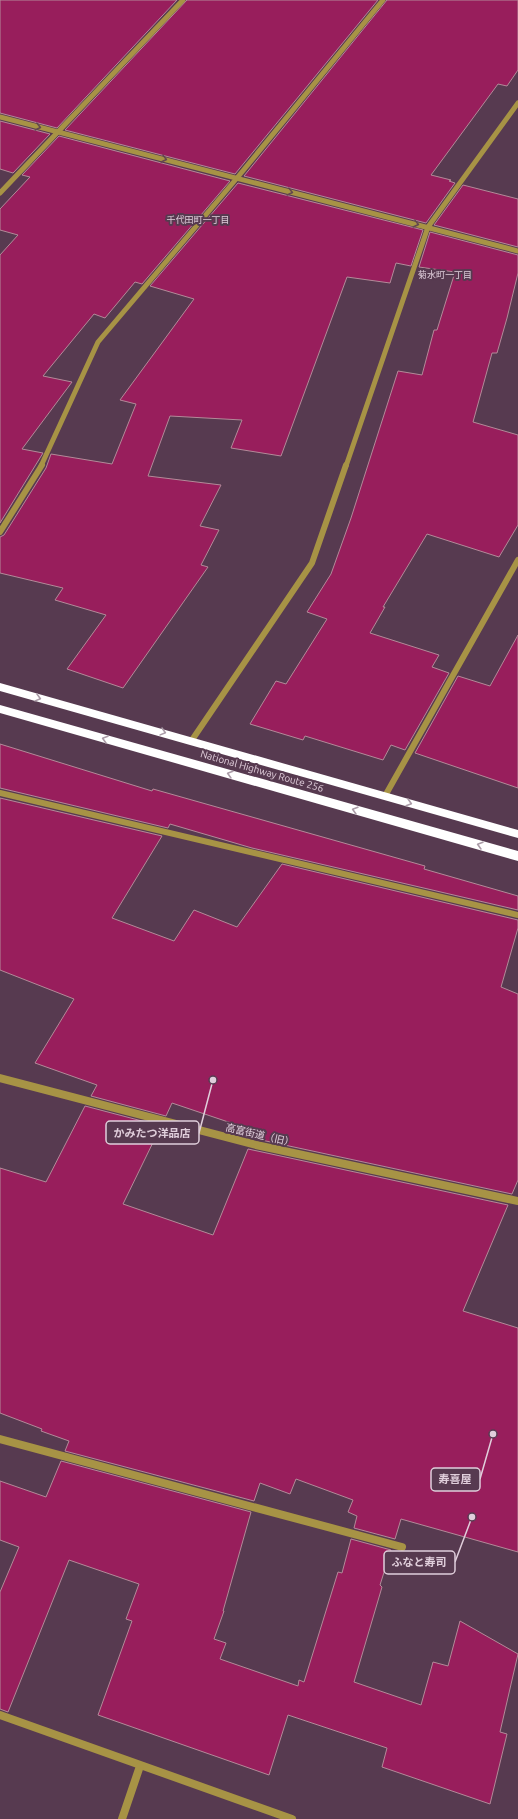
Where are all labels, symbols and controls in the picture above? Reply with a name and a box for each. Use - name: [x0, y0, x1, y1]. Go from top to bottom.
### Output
- one-way arrow: [34, 122, 41, 131]
- one-way arrow: [160, 154, 167, 163]
- one-way arrow: [286, 187, 293, 195]
- district label: 千代田町一丁目: [166, 214, 230, 225]
- one-way arrow: [412, 219, 419, 228]
- district label: 菊水町一丁目: [418, 270, 472, 280]
- one-way arrow: [34, 693, 41, 701]
- one-way arrow: [159, 727, 166, 736]
- one-way arrow: [102, 735, 109, 744]
- street label: National Highway Route 256: [199, 748, 325, 794]
- one-way arrow: [227, 770, 234, 779]
- one-way arrow: [406, 798, 412, 806]
- one-way arrow: [352, 806, 359, 815]
- one-way arrow: [477, 841, 484, 850]
- callout: かみたつ洋品店: [106, 1121, 199, 1144]
- street label: 高富街道（旧）: [225, 1122, 295, 1148]
- text: かみたつ洋品店: [114, 1127, 191, 1139]
- callout: 寿喜屋: [431, 1468, 480, 1491]
- text: 寿喜屋: [439, 1473, 472, 1485]
- callout: ふなと寿司: [384, 1551, 455, 1574]
- text: ふなと寿司: [392, 1556, 447, 1568]

